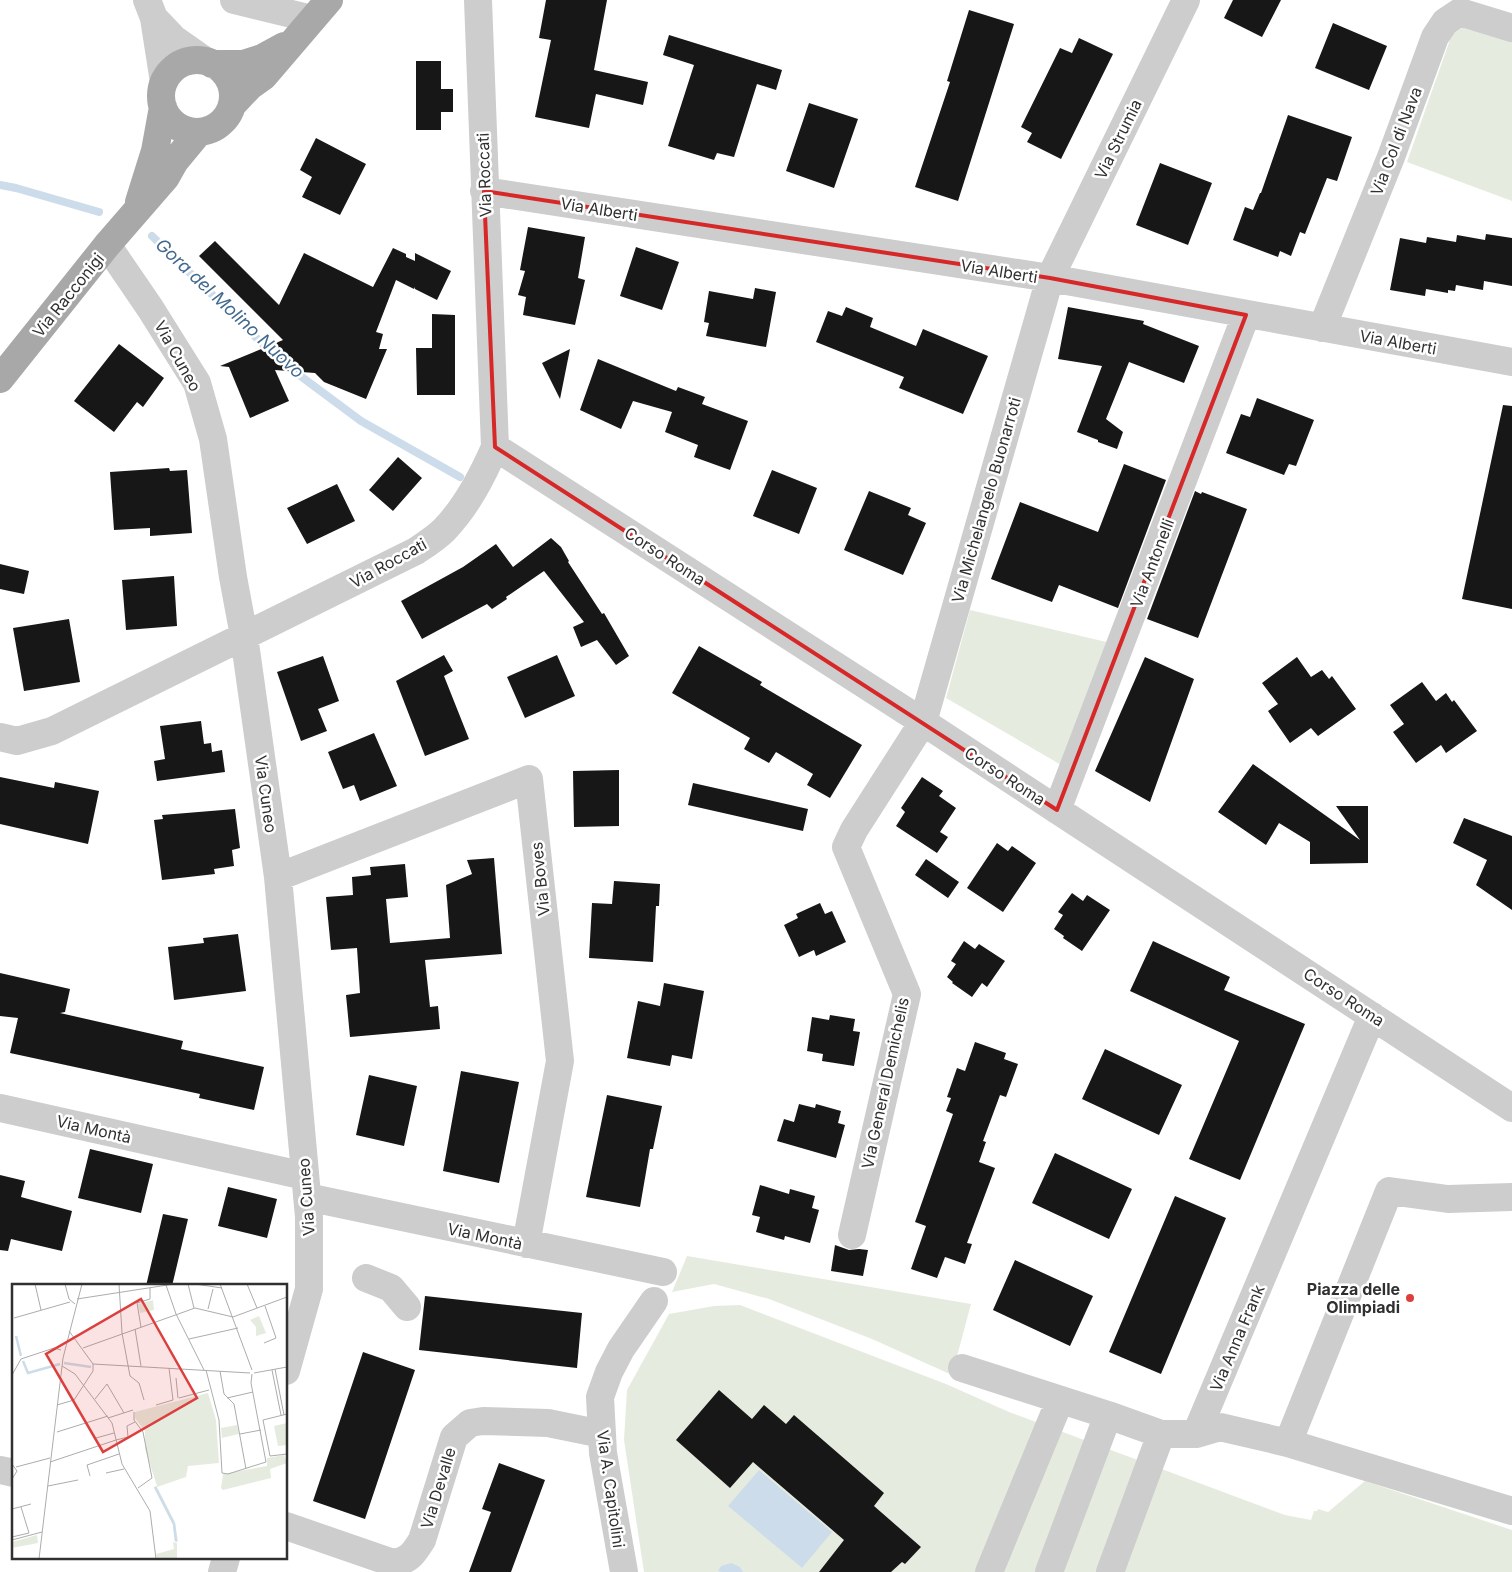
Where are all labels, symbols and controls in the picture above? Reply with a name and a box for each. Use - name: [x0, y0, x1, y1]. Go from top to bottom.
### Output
- street label: Via Col di Nava: [1366, 84, 1426, 198]
- street label: Via Strumia: [1090, 96, 1146, 182]
- street label: Via Roccati: [473, 132, 495, 218]
- street label: Via Alberti: [559, 193, 639, 225]
- water label: Gora del Molino Nuovo: [151, 234, 309, 382]
- street label: Via Racconigi: [28, 249, 108, 341]
- street label: Via Alberti: [959, 255, 1039, 287]
- street label: Via Cuneo: [150, 317, 206, 395]
- street label: Via Alberti: [1358, 325, 1438, 359]
- street label: Via Michelangelo Buonarroti: [947, 395, 1025, 605]
- street label: Via Antonelli: [1126, 516, 1178, 610]
- street label: Corso Roma: [621, 522, 709, 590]
- street label: Via Roccati: [346, 534, 430, 592]
- street label: Corso Roma: [961, 742, 1049, 810]
- street label: Via Cuneo: [251, 754, 281, 834]
- street label: Via Boves: [526, 841, 554, 917]
- street label: Corso Roma: [1300, 963, 1388, 1031]
- street label: Via General Demichelis: [857, 995, 913, 1171]
- street label: Via Montà: [55, 1111, 133, 1147]
- street label: Via Cuneo: [293, 1157, 319, 1237]
- street label: Via Montà: [446, 1218, 524, 1254]
- place label: Piazza delle Olimpiadi: [1307, 1279, 1400, 1317]
- street label: Via Anna Frank: [1206, 1281, 1269, 1394]
- inset map: [12, 1284, 288, 1560]
- marker: Piazza delle Olimpiadi: [1404, 1292, 1416, 1304]
- street label: Via A. Capitolini: [593, 1429, 629, 1549]
- street label: Via Devalle: [416, 1445, 460, 1531]

